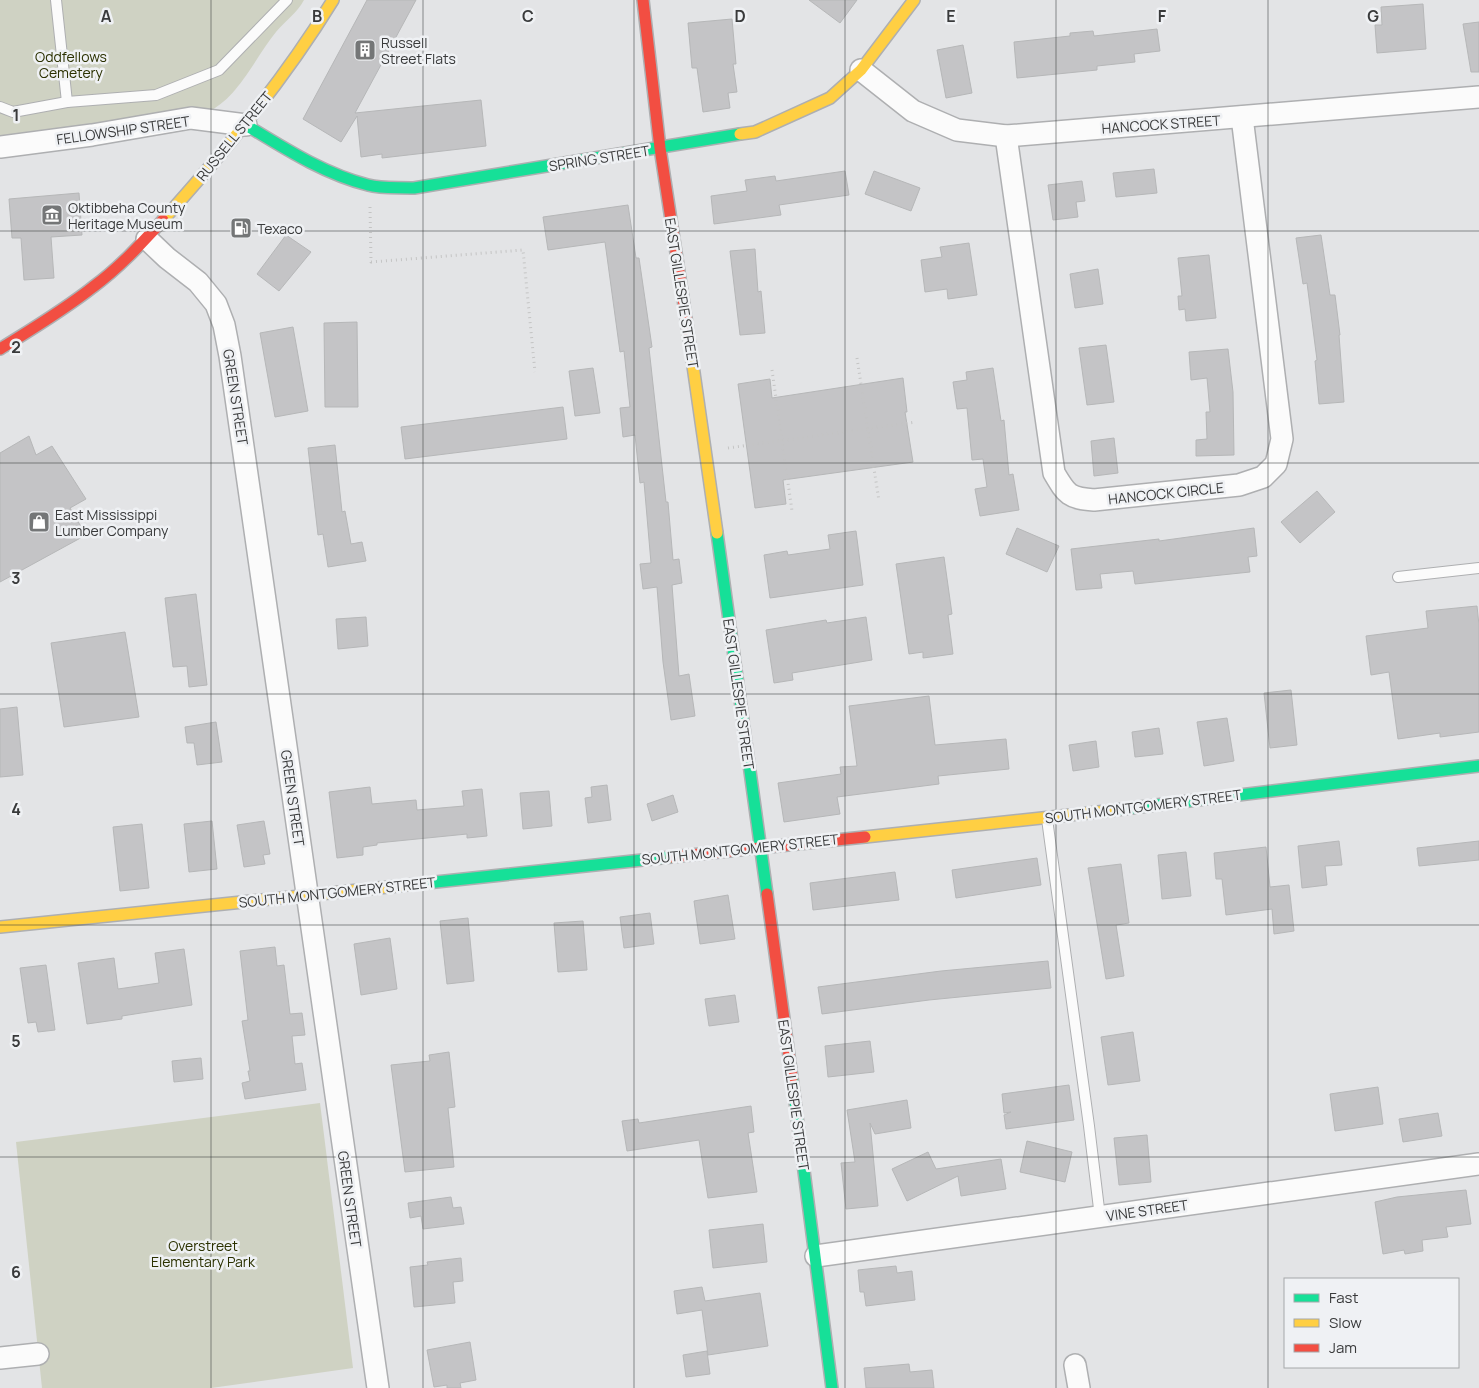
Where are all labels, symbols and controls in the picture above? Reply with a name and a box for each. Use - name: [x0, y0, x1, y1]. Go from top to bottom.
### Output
- text: A: [101, 5, 112, 27]
- text: B: [312, 5, 322, 27]
- text: C: [522, 5, 534, 27]
- text: D: [734, 5, 746, 27]
- text: E: [946, 5, 956, 27]
- text: F: [1158, 5, 1167, 27]
- text: G: [1367, 5, 1379, 27]
- place label: Russell Street Flats: [381, 33, 456, 68]
- building icon: Russell Street Flats: [353, 38, 377, 62]
- park label: Oddfellows Cemetery: [35, 47, 107, 82]
- street label: RUSSELL STREET: [192, 87, 276, 185]
- text: 1: [12, 104, 20, 126]
- street label: HANCOCK STREET: [1101, 110, 1222, 138]
- street label: FELLOWSHIP STREET: [55, 111, 192, 149]
- street label: SPRING STREET: [547, 141, 651, 175]
- place label: Oktibbeha County Heritage Museum: [68, 198, 186, 233]
- museum icon: Oktibbeha County Heritage Museum: [40, 203, 64, 227]
- fuel station icon: Texaco: [229, 216, 253, 240]
- street label: EAST GILLESPIE STREET: [661, 216, 703, 370]
- place label: Texaco: [257, 219, 303, 238]
- text: 2: [11, 336, 21, 358]
- street label: GREEN STREET: [219, 348, 253, 447]
- street label: HANCOCK CIRCLE: [1107, 477, 1225, 509]
- place label: East Mississippi Lumber Company: [55, 505, 169, 540]
- shop icon: East Mississippi Lumber Company: [27, 510, 51, 534]
- text: 3: [11, 567, 21, 589]
- street label: EAST GILLESPIE STREET: [719, 617, 759, 771]
- street label: GREEN STREET: [277, 749, 309, 848]
- street label: SOUTH MONTGOMERY STREET: [1044, 784, 1243, 827]
- text: 4: [11, 798, 21, 820]
- street label: SOUTH MONTGOMERY STREET: [641, 829, 840, 869]
- street label: SOUTH MONTGOMERY STREET: [238, 872, 437, 912]
- street label: EAST GILLESPIE STREET: [774, 1018, 814, 1172]
- text: 5: [11, 1030, 21, 1052]
- street label: GREEN STREET: [334, 1150, 366, 1249]
- street label: VINE STREET: [1105, 1195, 1190, 1225]
- park label: Overstreet Elementary Park: [151, 1236, 256, 1271]
- text: 6: [11, 1261, 21, 1283]
- legend: [1284, 1278, 1459, 1368]
- text: Fast: [1329, 1287, 1358, 1308]
- text: Slow: [1329, 1312, 1362, 1333]
- text: Jam: [1329, 1337, 1357, 1358]

